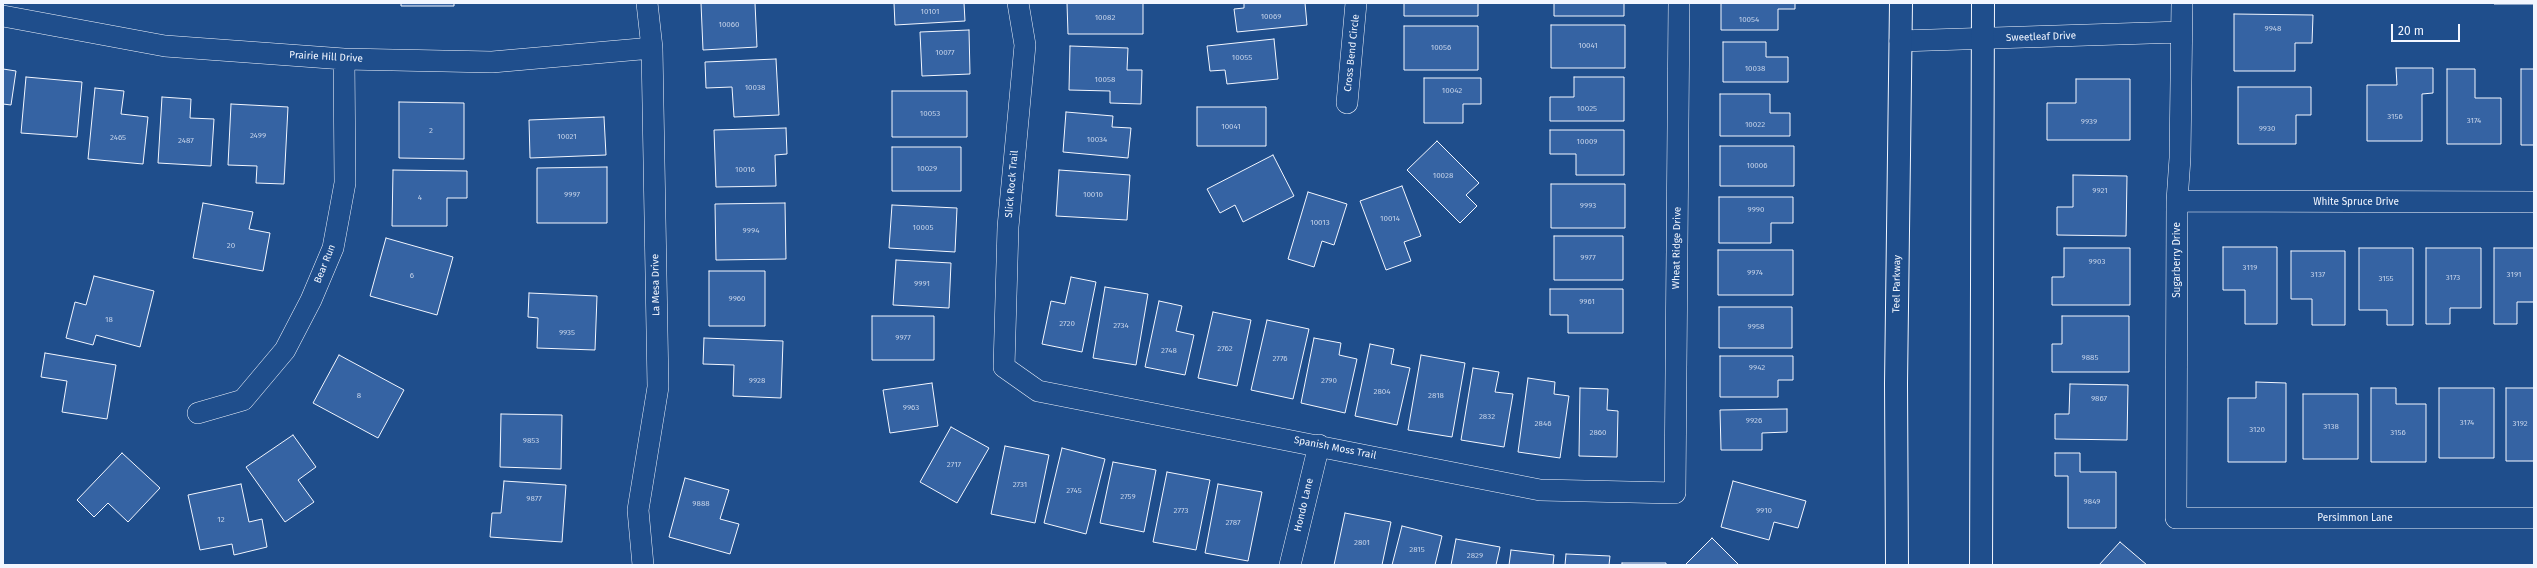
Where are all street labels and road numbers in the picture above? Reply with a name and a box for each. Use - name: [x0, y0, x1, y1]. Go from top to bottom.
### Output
- street label: Cross Bend Circle: [1342, 14, 1362, 92]
- street label: Sweetleaf Drive: [2006, 30, 2076, 44]
- street label: Prairie Hill Drive: [289, 49, 363, 65]
- street label: Slick Rock Trail: [1003, 150, 1021, 218]
- street label: White Spruce Drive: [2313, 196, 2399, 208]
- street label: Wheat Ridge Drive: [1670, 207, 1684, 289]
- street label: Sugarberry Drive: [2171, 222, 2183, 298]
- street label: Bear Run: [312, 243, 338, 285]
- street label: La Mesa Drive: [649, 254, 663, 316]
- street label: Teel Parkway: [1890, 255, 1904, 313]
- street label: Spanish Moss Trail: [1293, 434, 1377, 462]
- street label: Hondo Lane: [1292, 477, 1316, 533]
- street label: Persimmon Lane: [2317, 512, 2393, 524]

